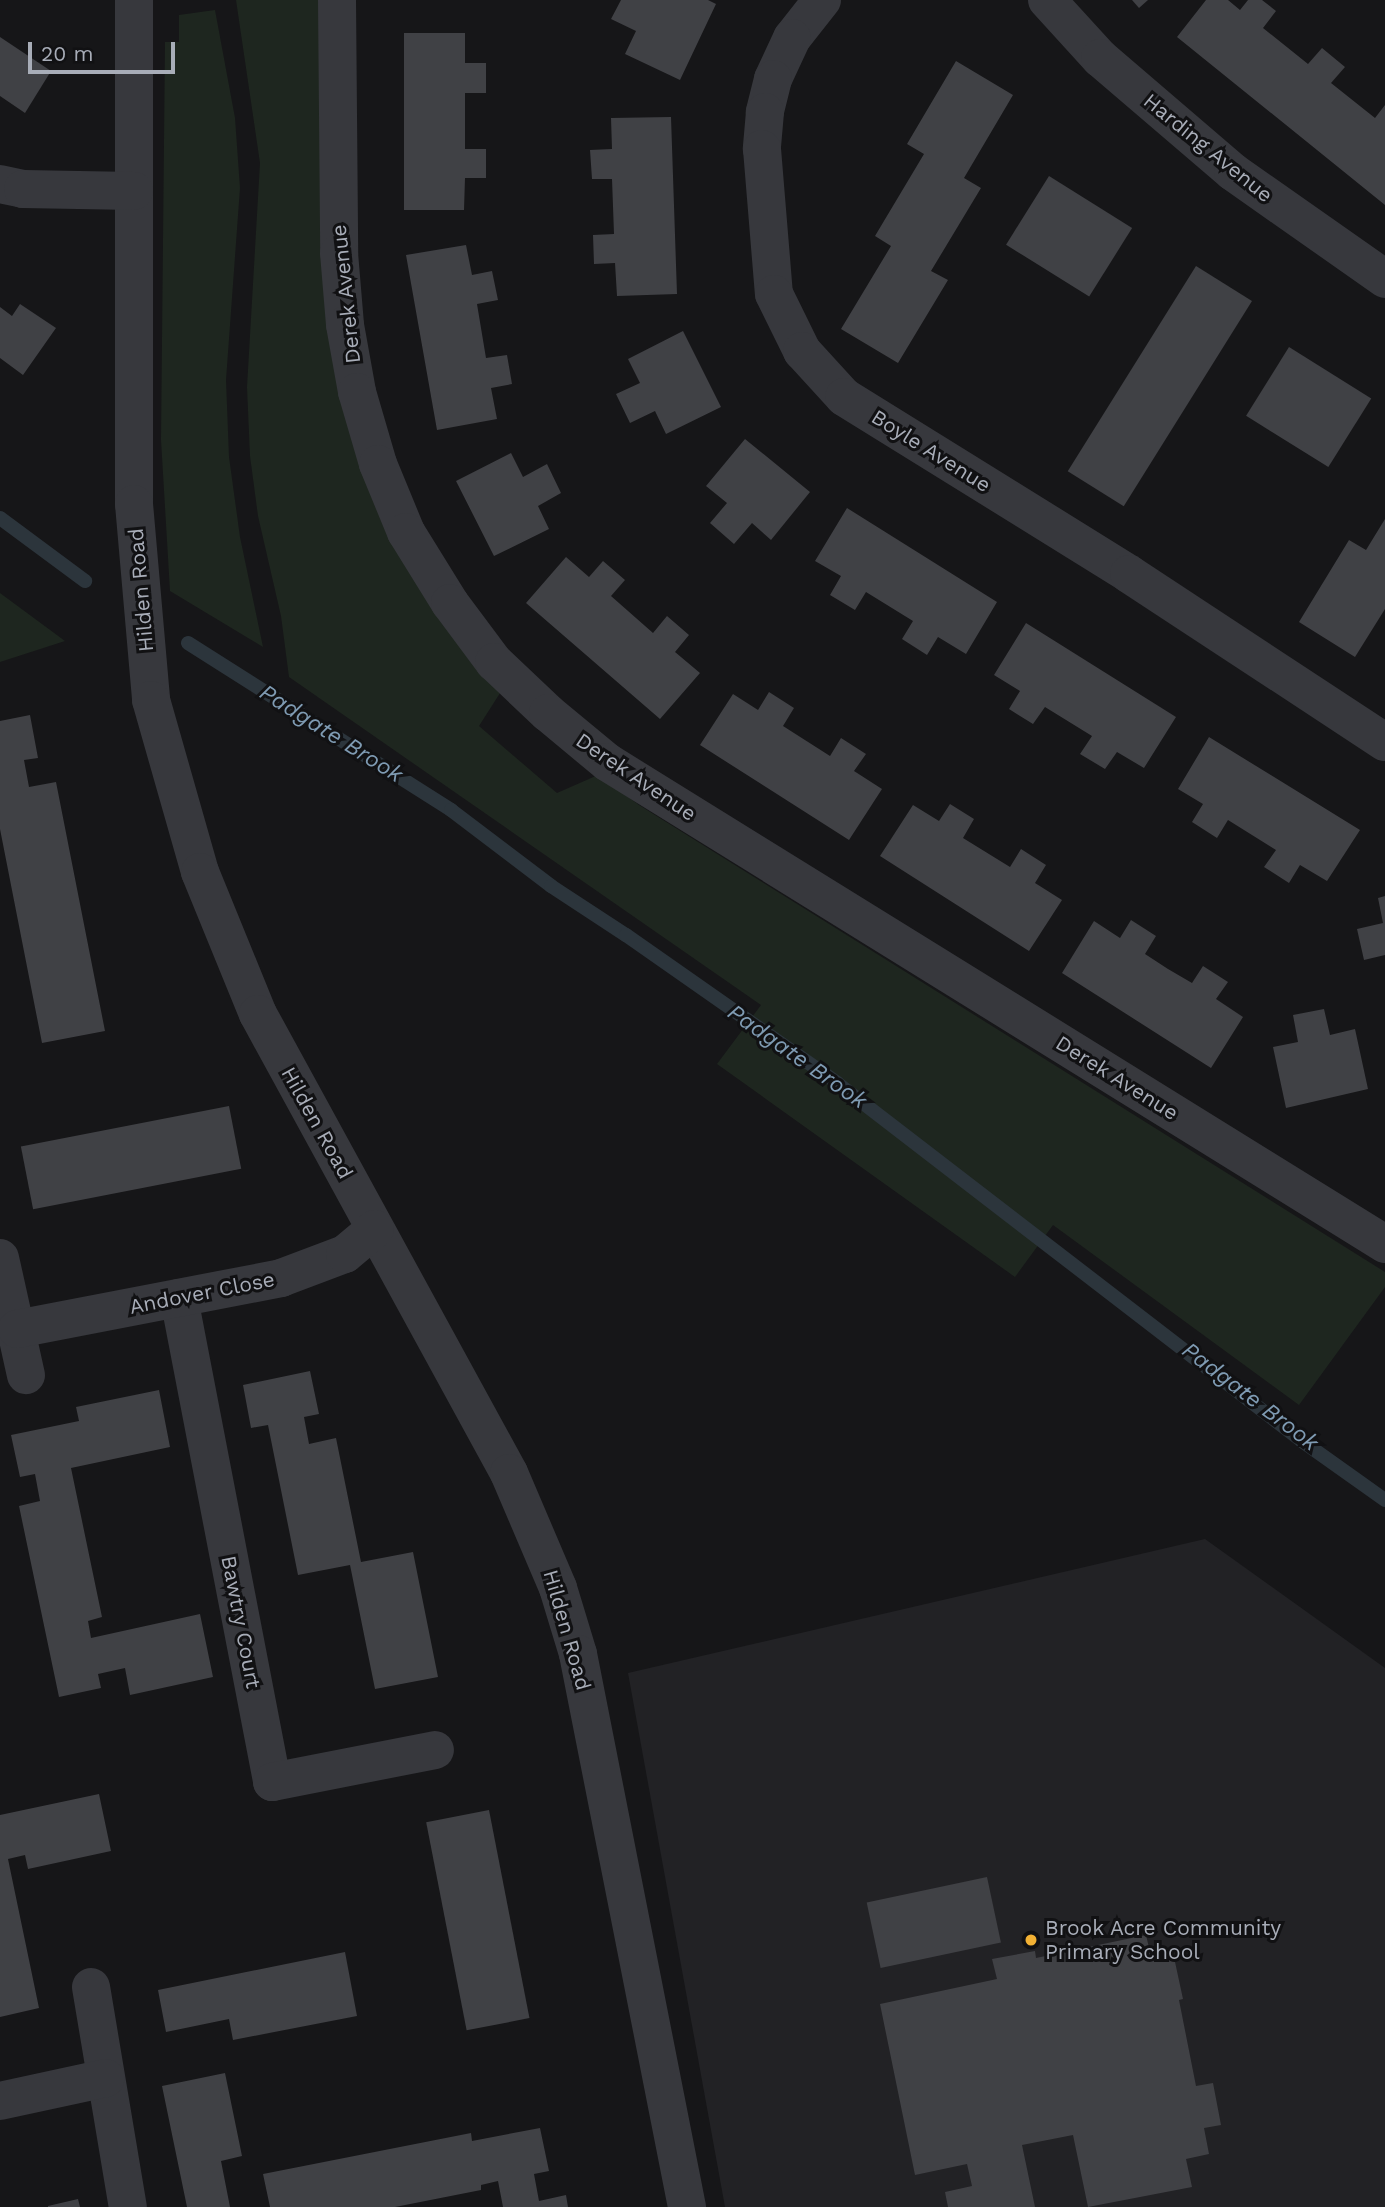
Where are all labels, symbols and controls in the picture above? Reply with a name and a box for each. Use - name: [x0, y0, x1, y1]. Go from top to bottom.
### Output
- scale bar: [32, 28, 178, 72]
- text: 20 m: [41, 41, 93, 66]
- street label: Harding Avenue: [1138, 88, 1278, 208]
- street label: Derek Avenue: [326, 223, 366, 365]
- street label: Boyle Avenue: [866, 404, 996, 498]
- street label: Hilden Road: [123, 527, 159, 653]
- water label: Padgate Brook: [254, 679, 408, 789]
- street label: Derek Avenue: [571, 727, 701, 827]
- water label: Padgate Brook: [722, 999, 872, 1115]
- street label: Derek Avenue: [1051, 1030, 1183, 1126]
- street label: Hilden Road: [276, 1063, 358, 1183]
- street label: Andover Close: [127, 1267, 277, 1319]
- water label: Padgate Brook: [1176, 1337, 1324, 1457]
- street label: Bawtry Court: [216, 1553, 266, 1691]
- street label: Hilden Road: [538, 1567, 596, 1693]
- place label: Brook Acre Community Primary School: [1045, 1915, 1282, 1965]
- marker: Brook Acre Community Primary School: [1023, 1932, 1039, 1948]

